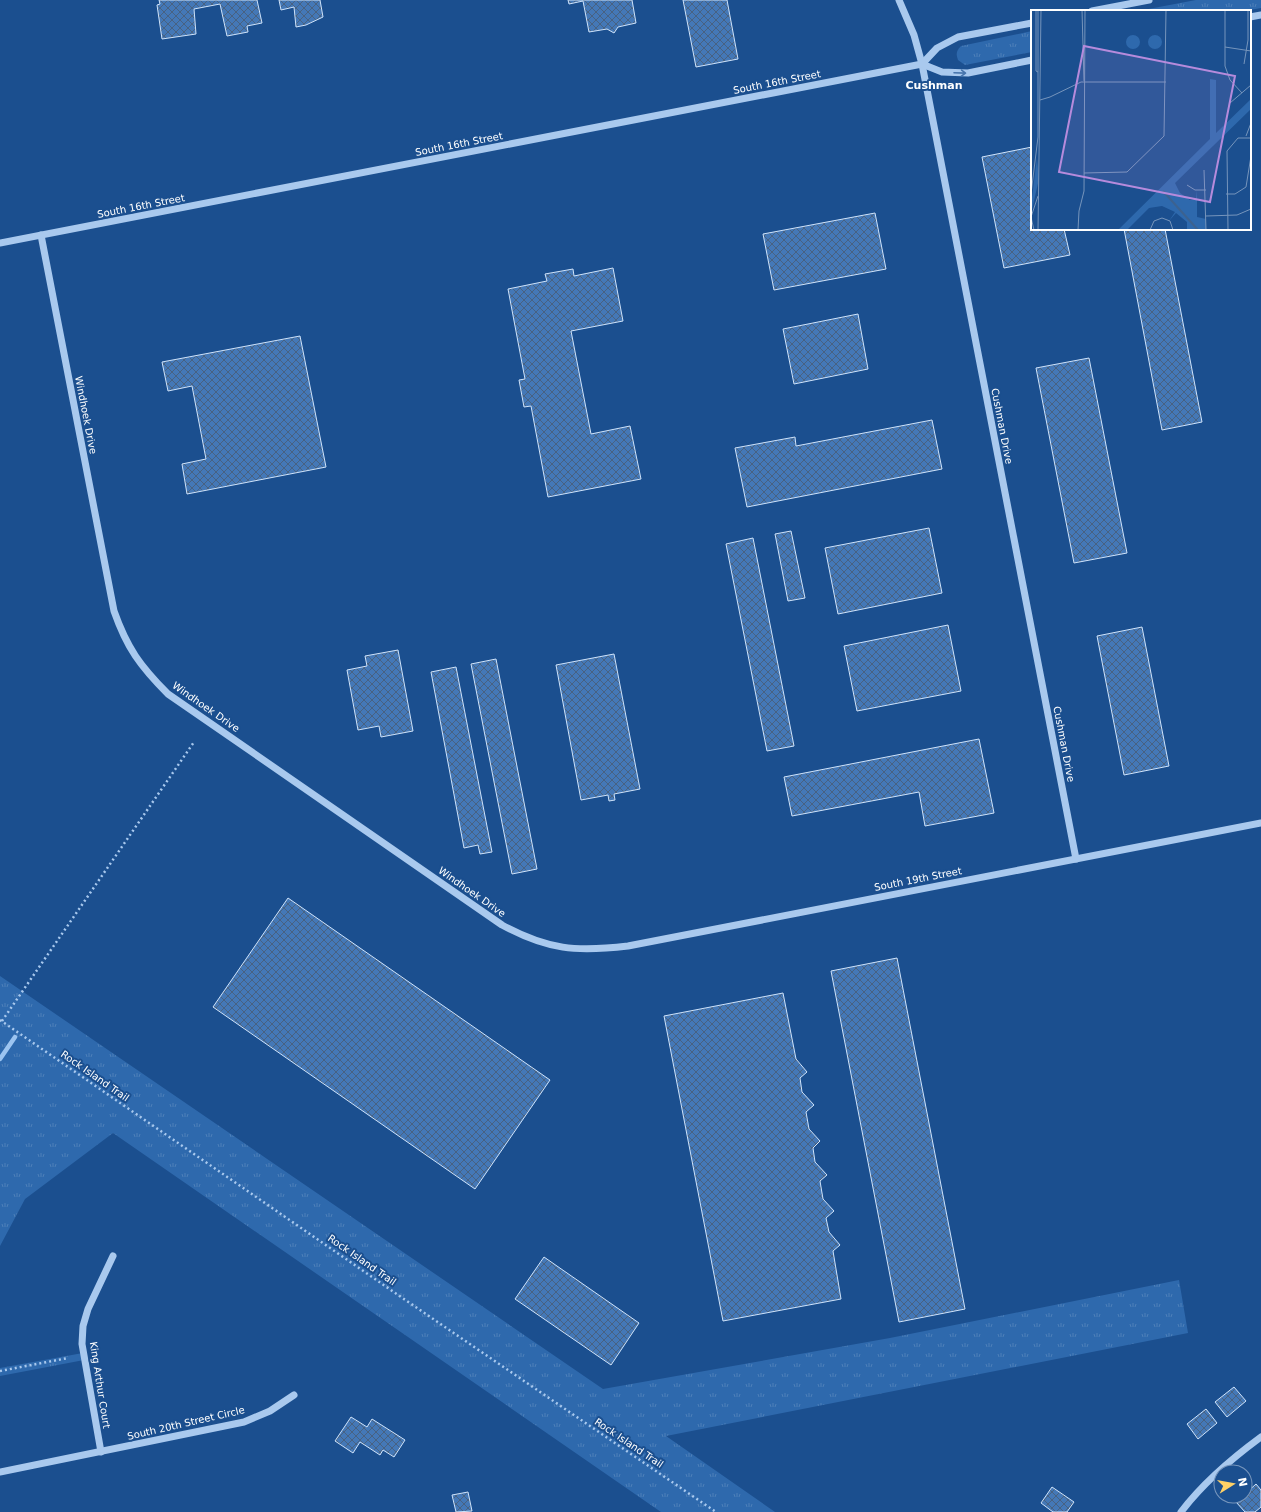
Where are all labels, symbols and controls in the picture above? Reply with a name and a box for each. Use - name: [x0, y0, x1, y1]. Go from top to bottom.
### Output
- inset map: [1031, 10, 1251, 230]
- street label: South 16th Street: [732, 68, 822, 96]
- one-way arrow: [953, 69, 966, 76]
- district label: Cushman: [906, 79, 963, 92]
- street label: South 16th Street: [414, 130, 504, 158]
- street label: South 16th Street: [96, 192, 186, 220]
- street label: Windhoek Drive: [73, 375, 99, 455]
- street label: Cushman Drive: [989, 387, 1015, 465]
- street label: Windhoek Drive: [170, 680, 242, 734]
- street label: Cushman Drive: [1051, 705, 1077, 783]
- street label: Windhoek Drive: [436, 865, 508, 919]
- street label: South 19th Street: [873, 865, 963, 893]
- street label: Rock Island Trail: [59, 1048, 131, 1104]
- street label: Rock Island Trail: [326, 1232, 398, 1288]
- street label: King Arthur Court: [88, 1341, 112, 1429]
- street label: South 20th Street Circle: [126, 1404, 246, 1442]
- street label: Rock Island Trail: [593, 1416, 665, 1470]
- north arrow: [1213, 1464, 1253, 1504]
- text: N: [1235, 1476, 1250, 1488]

